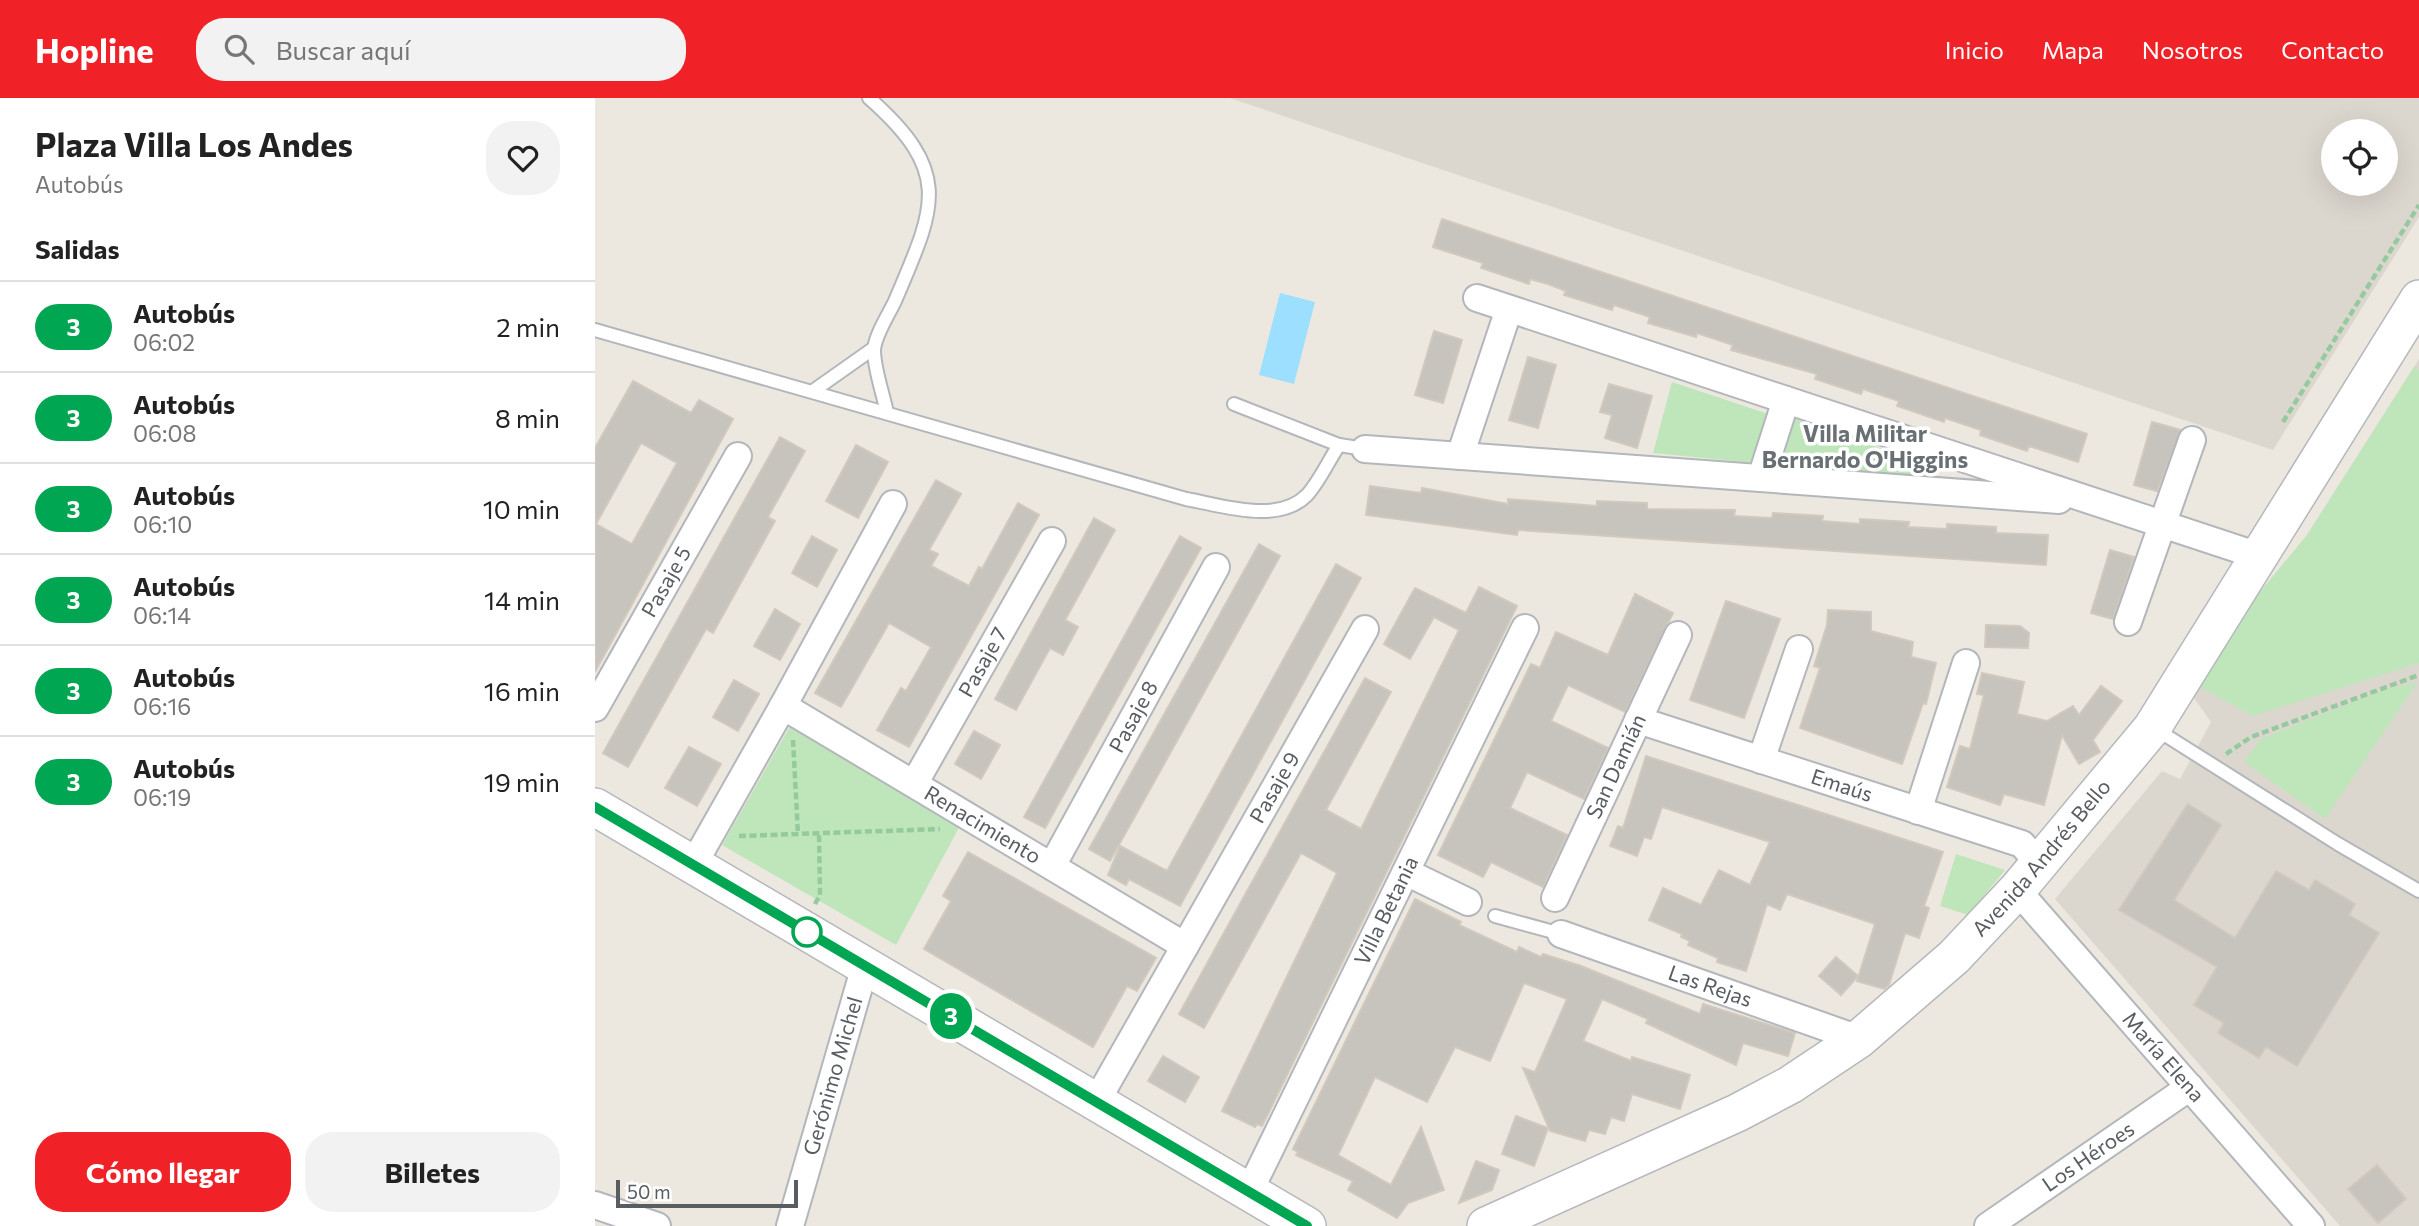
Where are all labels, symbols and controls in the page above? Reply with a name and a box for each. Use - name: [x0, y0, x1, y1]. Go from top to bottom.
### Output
- search box: [196, 18, 686, 81]
- text: Hopline: [35, 29, 154, 70]
- icon: search: [220, 30, 258, 68]
- text: Buscar aquí: [276, 34, 411, 65]
- text: Inicio: [1945, 35, 2004, 64]
- text: Mapa: [2042, 35, 2104, 64]
- text: Nosotros: [2142, 35, 2243, 64]
- text: Contacto: [2281, 35, 2384, 64]
- map controls: [2321, 119, 2398, 196]
- button: locate: [2321, 119, 2398, 196]
- button: heart: [486, 121, 560, 195]
- text: Plaza Villa Los Andes: [35, 123, 353, 164]
- text: Autobús: [35, 170, 123, 198]
- text: Salidas: [35, 233, 120, 264]
- text: Autobús: [133, 297, 235, 328]
- text: 2 min: [496, 311, 560, 342]
- text: 3: [67, 312, 80, 341]
- text: 06:02: [133, 328, 195, 356]
- text: Autobús: [133, 388, 235, 419]
- text: 8 min: [495, 402, 560, 433]
- text: 3: [67, 403, 80, 432]
- text: 06:08: [133, 419, 196, 447]
- district label: Villa Militar Bernardo O'Higgins: [1762, 419, 1968, 473]
- text: Autobús: [133, 479, 235, 510]
- text: 10 min: [483, 493, 560, 524]
- text: 3: [67, 494, 80, 523]
- text: 06:10: [133, 510, 192, 538]
- street label: Pasaje 5: [635, 541, 695, 621]
- text: Autobús: [133, 570, 235, 601]
- text: 14 min: [484, 584, 560, 615]
- text: 3: [67, 585, 80, 614]
- text: 06:14: [133, 601, 191, 629]
- street label: Pasaje 7: [952, 622, 1012, 701]
- text: Autobús: [133, 661, 235, 692]
- text: 16 min: [484, 675, 560, 706]
- text: 3: [67, 676, 80, 705]
- street label: Pasaje 8: [1103, 676, 1162, 756]
- text: 06:16: [133, 692, 191, 720]
- street label: San Damián: [1580, 710, 1650, 822]
- street label: Pasaje 9: [1243, 747, 1304, 827]
- text: Autobús: [133, 752, 235, 783]
- street label: Emaús: [1808, 763, 1876, 806]
- text: 19 min: [484, 766, 560, 797]
- text: 3: [67, 767, 80, 796]
- street label: Avenida Andrés Bello: [1966, 774, 2115, 941]
- street label: Renacimiento: [920, 779, 1046, 868]
- text: 06:19: [133, 783, 191, 811]
- street label: Villa Betania: [1348, 852, 1422, 969]
- unlabelled marker: [792, 917, 822, 947]
- street label: Las Rejas: [1665, 959, 1756, 1011]
- line badge: 3: [928, 993, 974, 1039]
- street label: Gerónimo Michel: [797, 994, 867, 1158]
- text: 3: [944, 1001, 958, 1030]
- street label: María Elena: [2118, 1006, 2210, 1106]
- street label: Los Héroes: [2037, 1115, 2138, 1196]
- button: Cómo llegar: [35, 1132, 291, 1212]
- button: Billetes: [305, 1132, 560, 1212]
- scale bar: [616, 1177, 798, 1209]
- text: 50 m: [627, 1180, 671, 1203]

